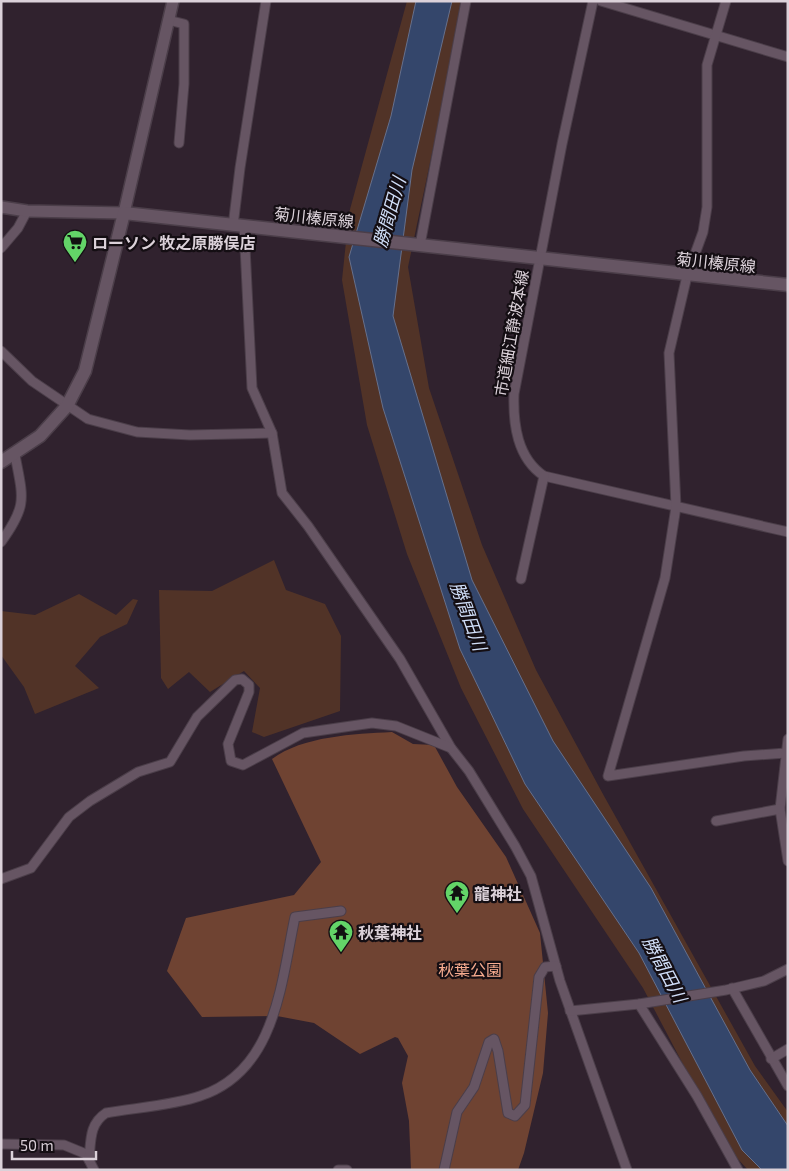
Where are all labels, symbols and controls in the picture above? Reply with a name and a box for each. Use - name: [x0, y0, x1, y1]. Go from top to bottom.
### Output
- water label: 勝間田川: [369, 172, 410, 250]
- street label: 菊川榛原線: [273, 203, 355, 231]
- supermarket icon: ローソン 牧之原勝俣店: [62, 229, 88, 263]
- place label: ローソン 牧之原勝俣店: [92, 233, 255, 252]
- street label: 菊川榛原線: [675, 248, 757, 276]
- street label: 市道細江静波本線: [491, 268, 531, 398]
- water label: 勝間田川: [446, 578, 492, 655]
- temple icon: 龍神社: [444, 880, 470, 914]
- place label: 龍神社: [474, 884, 522, 903]
- temple icon: 秋葉神社: [328, 919, 354, 953]
- place label: 秋葉神社: [358, 923, 422, 942]
- water label: 勝間田川: [638, 932, 693, 1008]
- park label: 秋葉公園: [438, 960, 502, 979]
- scale bar: [12, 1128, 96, 1160]
- text: 50 m: [20, 1136, 54, 1154]

